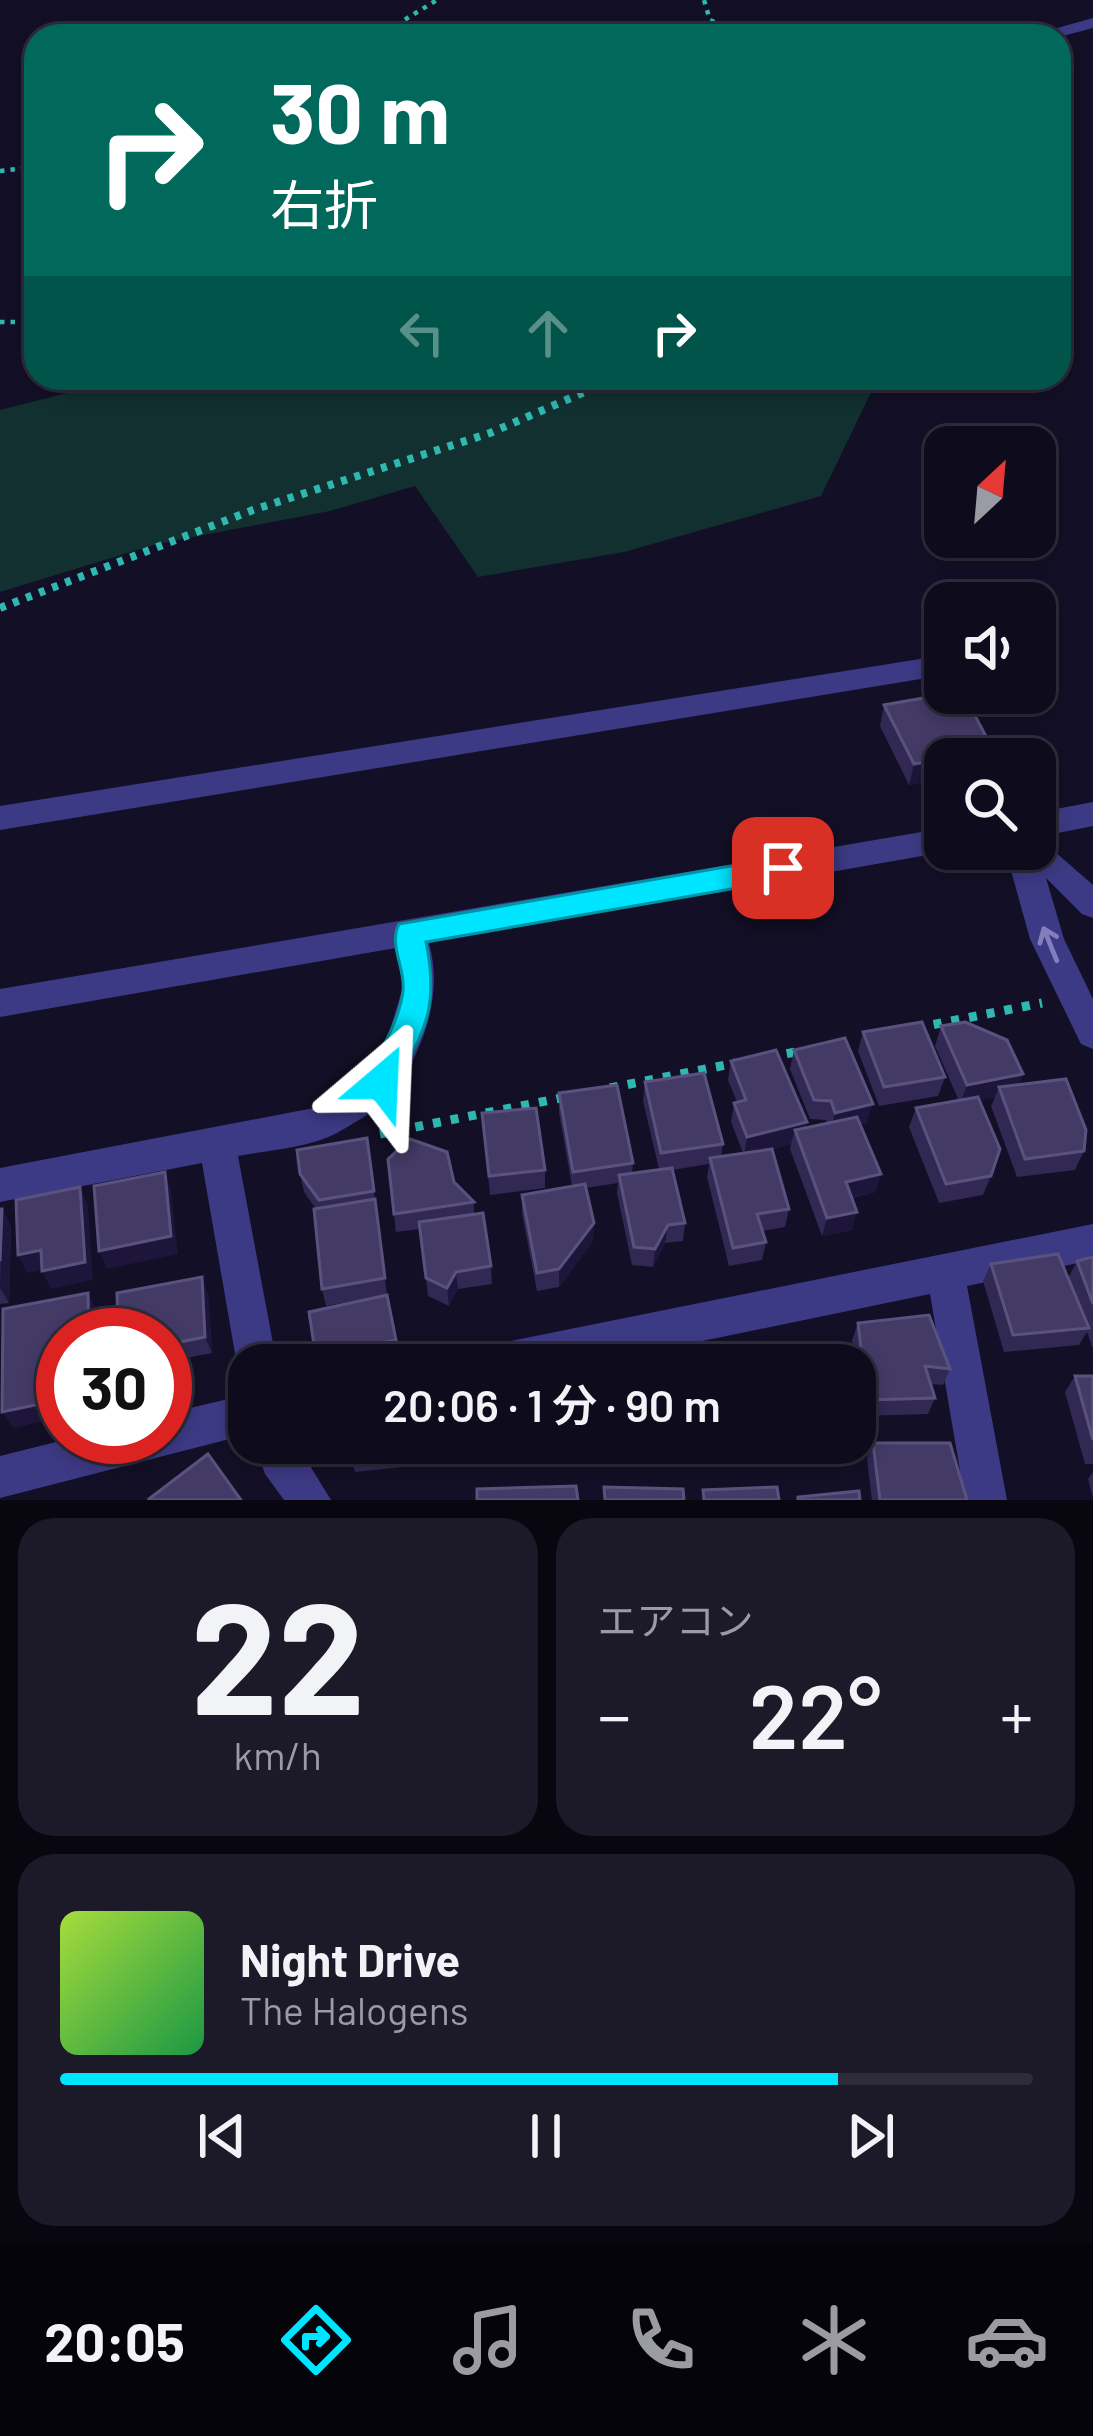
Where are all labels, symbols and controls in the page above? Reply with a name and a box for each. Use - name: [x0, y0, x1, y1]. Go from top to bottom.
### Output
- text: 30 m: [270, 60, 450, 161]
- icon: right: [72, 72, 228, 228]
- text: 右折: [270, 171, 378, 236]
- icon: left: [389, 300, 455, 366]
- icon: ahead: [515, 300, 581, 366]
- icon: right: [641, 300, 707, 366]
- north arrow: [924, 426, 1056, 558]
- map controls: [924, 426, 1056, 870]
- button: sound: [924, 582, 1056, 714]
- button: search: [924, 738, 1056, 870]
- pin: [732, 817, 834, 919]
- icon: arrive: [750, 835, 816, 901]
- one-way arrow: [1038, 926, 1059, 963]
- position arrow: [319, 1019, 445, 1145]
- speed limit sign: 30: [36, 1308, 192, 1464]
- text: 20:06 · 1 分 · 90 m: [383, 1377, 721, 1431]
- text: 22: [190, 1559, 365, 1746]
- text: エアコン: [598, 1596, 754, 1643]
- text: 22°: [749, 1659, 882, 1767]
- text: −: [598, 1674, 631, 1753]
- text: +: [1000, 1674, 1033, 1753]
- text: km/h: [234, 1731, 322, 1778]
- text: Night Drive: [240, 1932, 460, 1986]
- text: The Halogens: [240, 1986, 469, 2033]
- icon: previous: [189, 2103, 255, 2169]
- icon: pause: [513, 2103, 579, 2169]
- icon: next: [838, 2103, 904, 2169]
- icon: directions: [274, 2298, 358, 2382]
- icon: music: [446, 2298, 530, 2382]
- icon: phone: [619, 2298, 703, 2382]
- icon: climate: [792, 2298, 876, 2382]
- icon: car: [965, 2298, 1049, 2382]
- text: 20:05: [44, 2308, 185, 2373]

